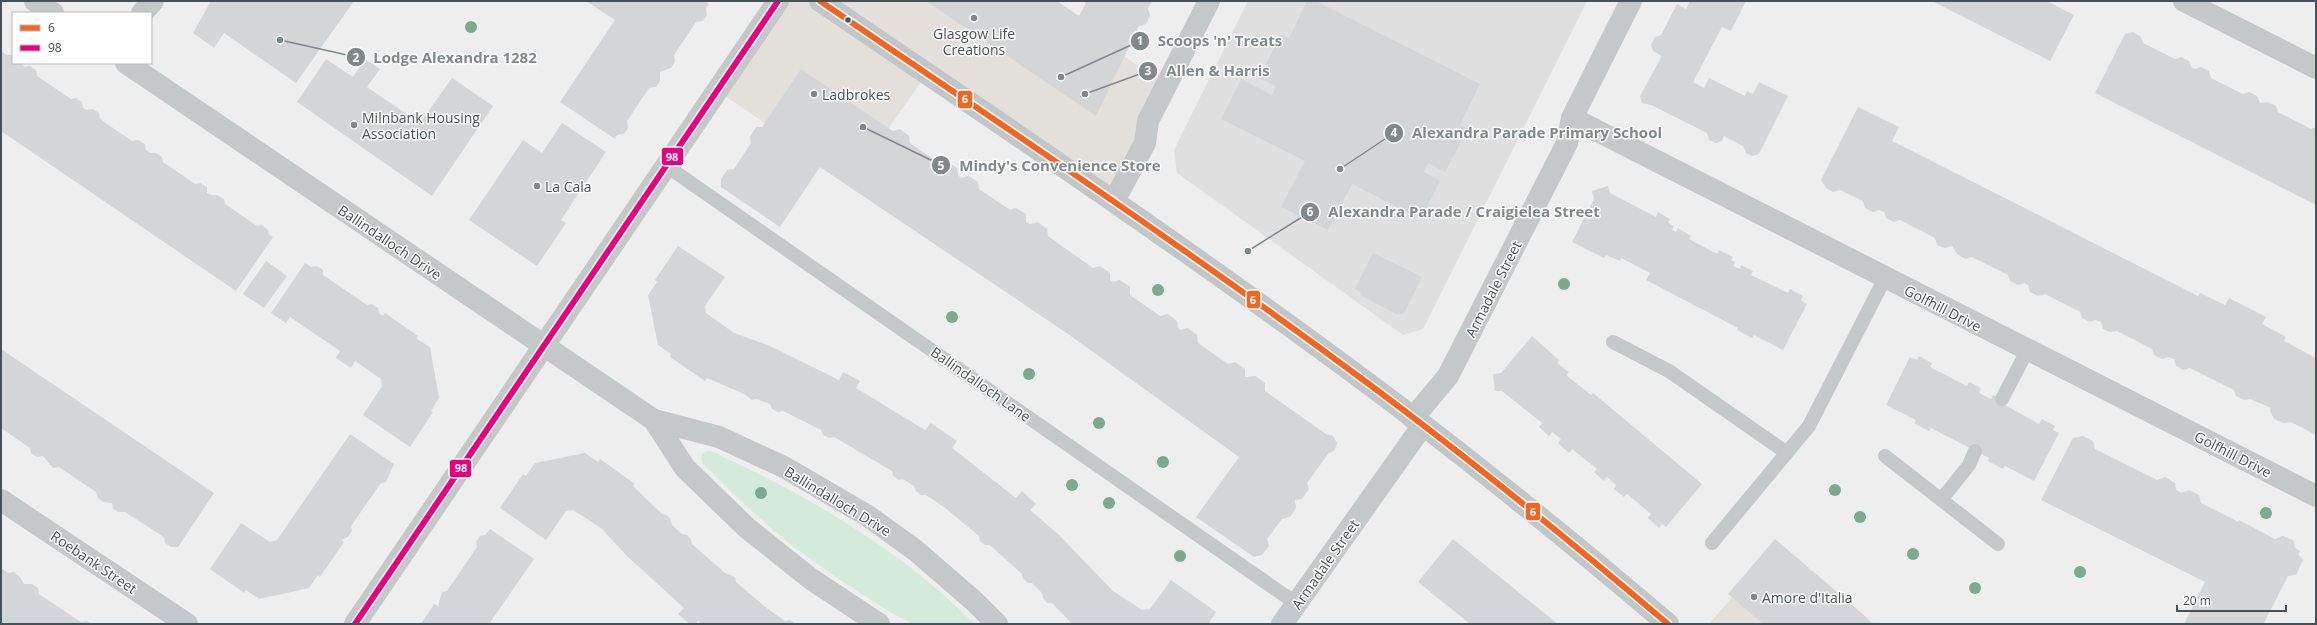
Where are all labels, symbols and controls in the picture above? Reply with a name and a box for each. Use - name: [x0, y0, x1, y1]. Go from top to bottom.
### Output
- legend: [12, 12, 152, 64]
- marker: Glasgow Life Creations: [969, 13, 979, 23]
- unlabelled marker: [843, 15, 853, 25]
- text: 6: [48, 19, 55, 36]
- place label: Glasgow Life Creations: [933, 24, 1015, 59]
- callout: Scoops 'n' Treats: [1130, 28, 1291, 55]
- text: Scoops 'n' Treats: [1158, 30, 1282, 50]
- text: 1: [1137, 32, 1143, 49]
- text: 98: [48, 39, 62, 56]
- callout: Lodge Alexandra 1282: [346, 44, 545, 71]
- text: Lodge Alexandra 1282: [373, 47, 537, 67]
- text: 2: [353, 49, 360, 66]
- callout: Allen & Harris: [1138, 57, 1278, 84]
- text: Allen & Harris: [1166, 60, 1270, 80]
- text: 3: [1145, 62, 1152, 79]
- place label: Ladbrokes: [822, 85, 891, 104]
- marker: Ladbrokes: [809, 89, 819, 99]
- line badge: 6: [957, 90, 973, 109]
- text: 6: [962, 91, 968, 106]
- place label: Milnbank Housing Association: [362, 108, 480, 143]
- callout: Alexandra Parade Primary School: [1384, 119, 1670, 146]
- marker: Milnbank Housing Association: [349, 120, 359, 130]
- text: Alexandra Parade Primary School: [1412, 122, 1662, 142]
- text: 4: [1391, 124, 1398, 141]
- line badge: 98: [661, 147, 684, 166]
- text: 98: [666, 149, 678, 164]
- callout: Mindy's Convenience Store: [931, 152, 1168, 179]
- text: Mindy's Convenience Store: [959, 155, 1161, 175]
- text: 5: [938, 157, 945, 174]
- place label: La Cala: [545, 177, 592, 196]
- marker: La Cala: [532, 181, 542, 191]
- callout: Alexandra Parade / Craigielea Street: [1300, 199, 1608, 226]
- street label: Ballindalloch Drive: [335, 200, 446, 284]
- text: Alexandra Parade / Craigielea Street: [1328, 201, 1600, 221]
- text: 6: [1307, 203, 1314, 220]
- street label: Armadale Street: [1461, 238, 1525, 340]
- street label: Golfhill Drive: [1901, 280, 1985, 336]
- line badge: 6: [1246, 290, 1261, 309]
- text: 6: [1250, 292, 1256, 307]
- street label: Ballindalloch Lane: [927, 342, 1035, 426]
- street label: Golfhill Drive: [2191, 426, 2275, 482]
- line badge: 98: [449, 459, 472, 478]
- text: 98: [455, 460, 467, 475]
- street label: Ballindalloch Drive: [781, 462, 895, 540]
- line badge: 6: [1525, 502, 1541, 521]
- text: 6: [1530, 504, 1536, 519]
- street label: Armadale Street: [1287, 515, 1363, 613]
- street label: Roebank Street: [47, 526, 141, 598]
- scale bar: [2177, 587, 2286, 613]
- place label: Amore d'Italia: [1762, 588, 1853, 607]
- marker: Amore d'Italia: [1749, 592, 1759, 602]
- text: 20 m: [2183, 592, 2211, 609]

